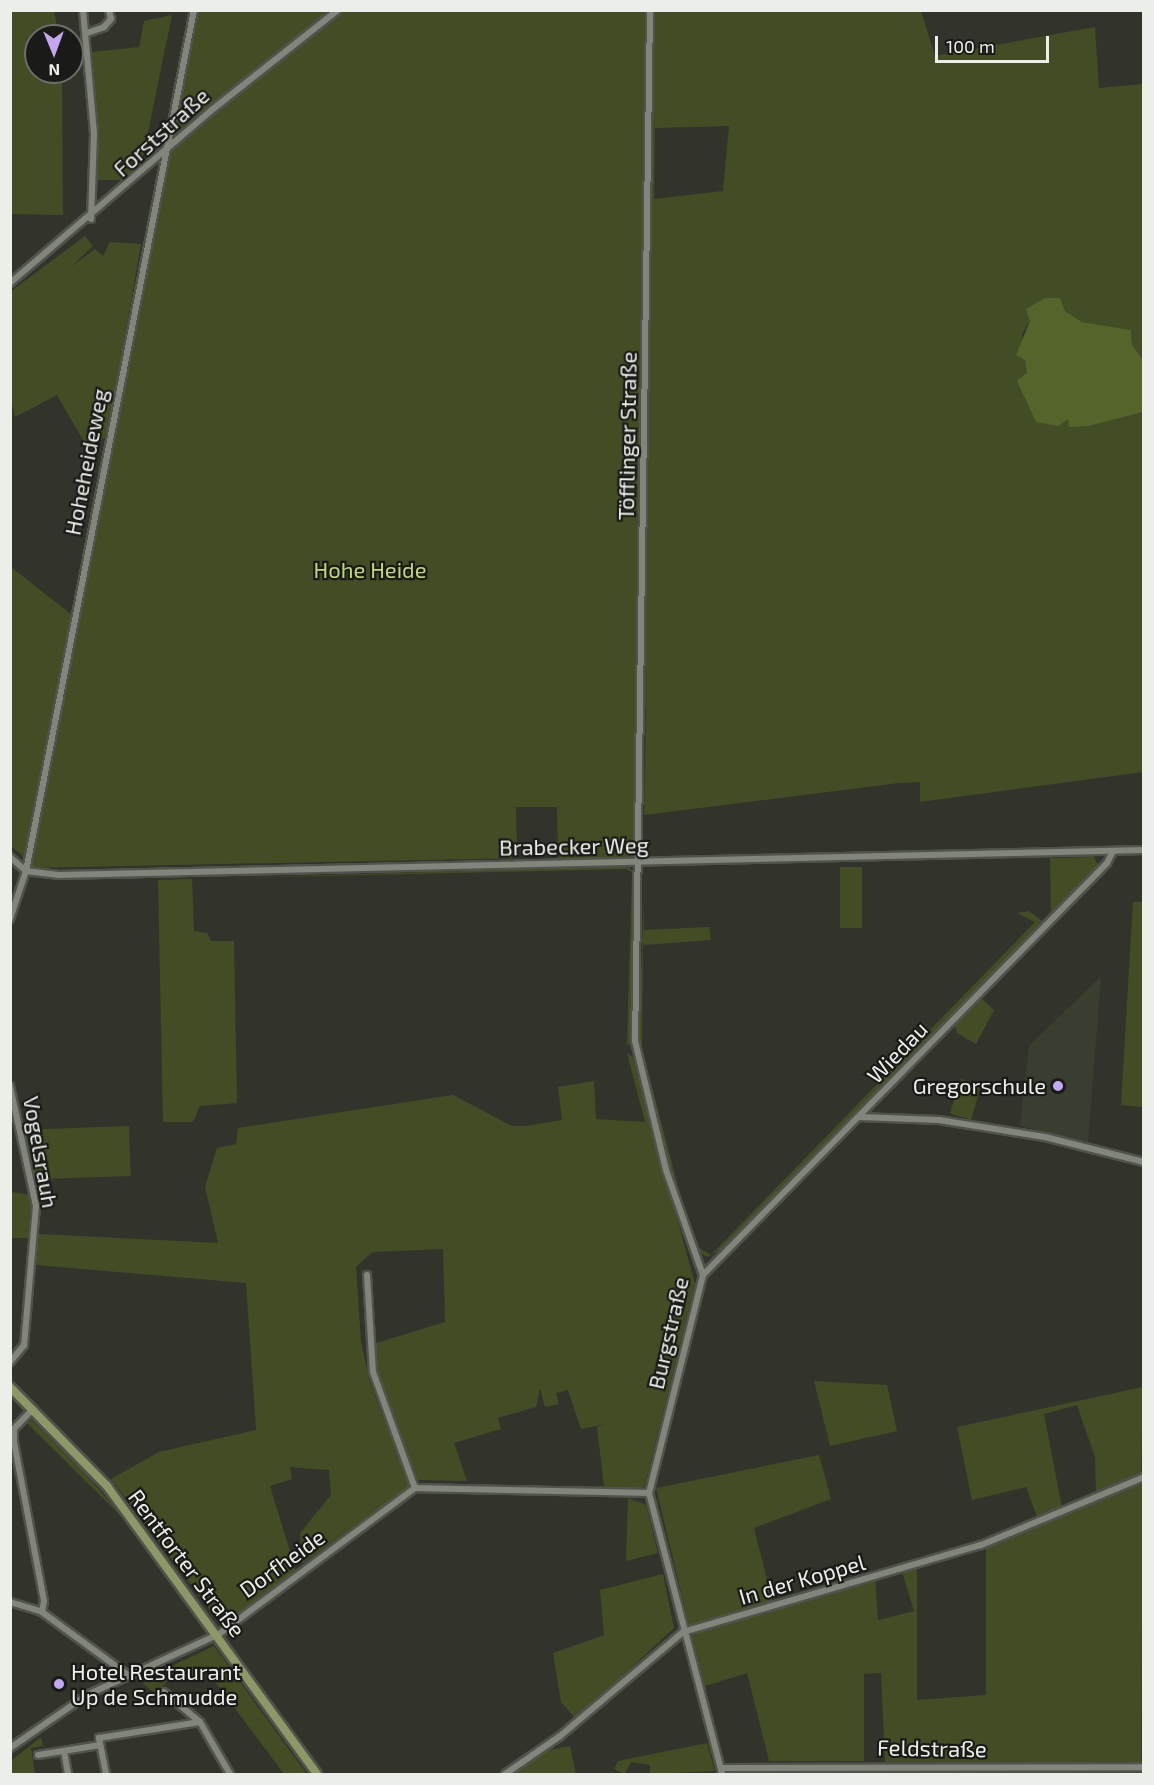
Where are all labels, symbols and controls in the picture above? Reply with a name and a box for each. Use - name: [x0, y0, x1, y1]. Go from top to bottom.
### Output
- north arrow: [24, 24, 84, 84]
- scale bar: [938, 24, 1052, 62]
- text: 100 m: [946, 35, 995, 57]
- text: N: [48, 61, 60, 80]
- street label: Forststraße: [108, 82, 214, 182]
- street label: Töfflinger Straße: [612, 351, 642, 521]
- street label: Hoheheideweg: [59, 387, 113, 537]
- park label: Hohe Heide: [313, 557, 427, 583]
- street label: Brabecker Weg: [498, 831, 650, 861]
- street label: Wiedau: [861, 1016, 933, 1088]
- place label: Gregorschule: [913, 1073, 1046, 1099]
- marker: Gregorschule: [1051, 1079, 1065, 1093]
- street label: Vogelsrauh: [18, 1094, 64, 1210]
- street label: Burgstraße: [642, 1274, 694, 1392]
- street label: Rentforter Straße: [123, 1484, 251, 1642]
- street label: Dorfheide: [234, 1523, 330, 1603]
- street label: In der Koppel: [736, 1548, 868, 1610]
- place label: Hotel Restaurant Up de Schmudde: [71, 1658, 241, 1710]
- marker: Hotel Restaurant Up de Schmudde: [52, 1677, 66, 1691]
- street label: Feldstraße: [877, 1734, 987, 1762]

